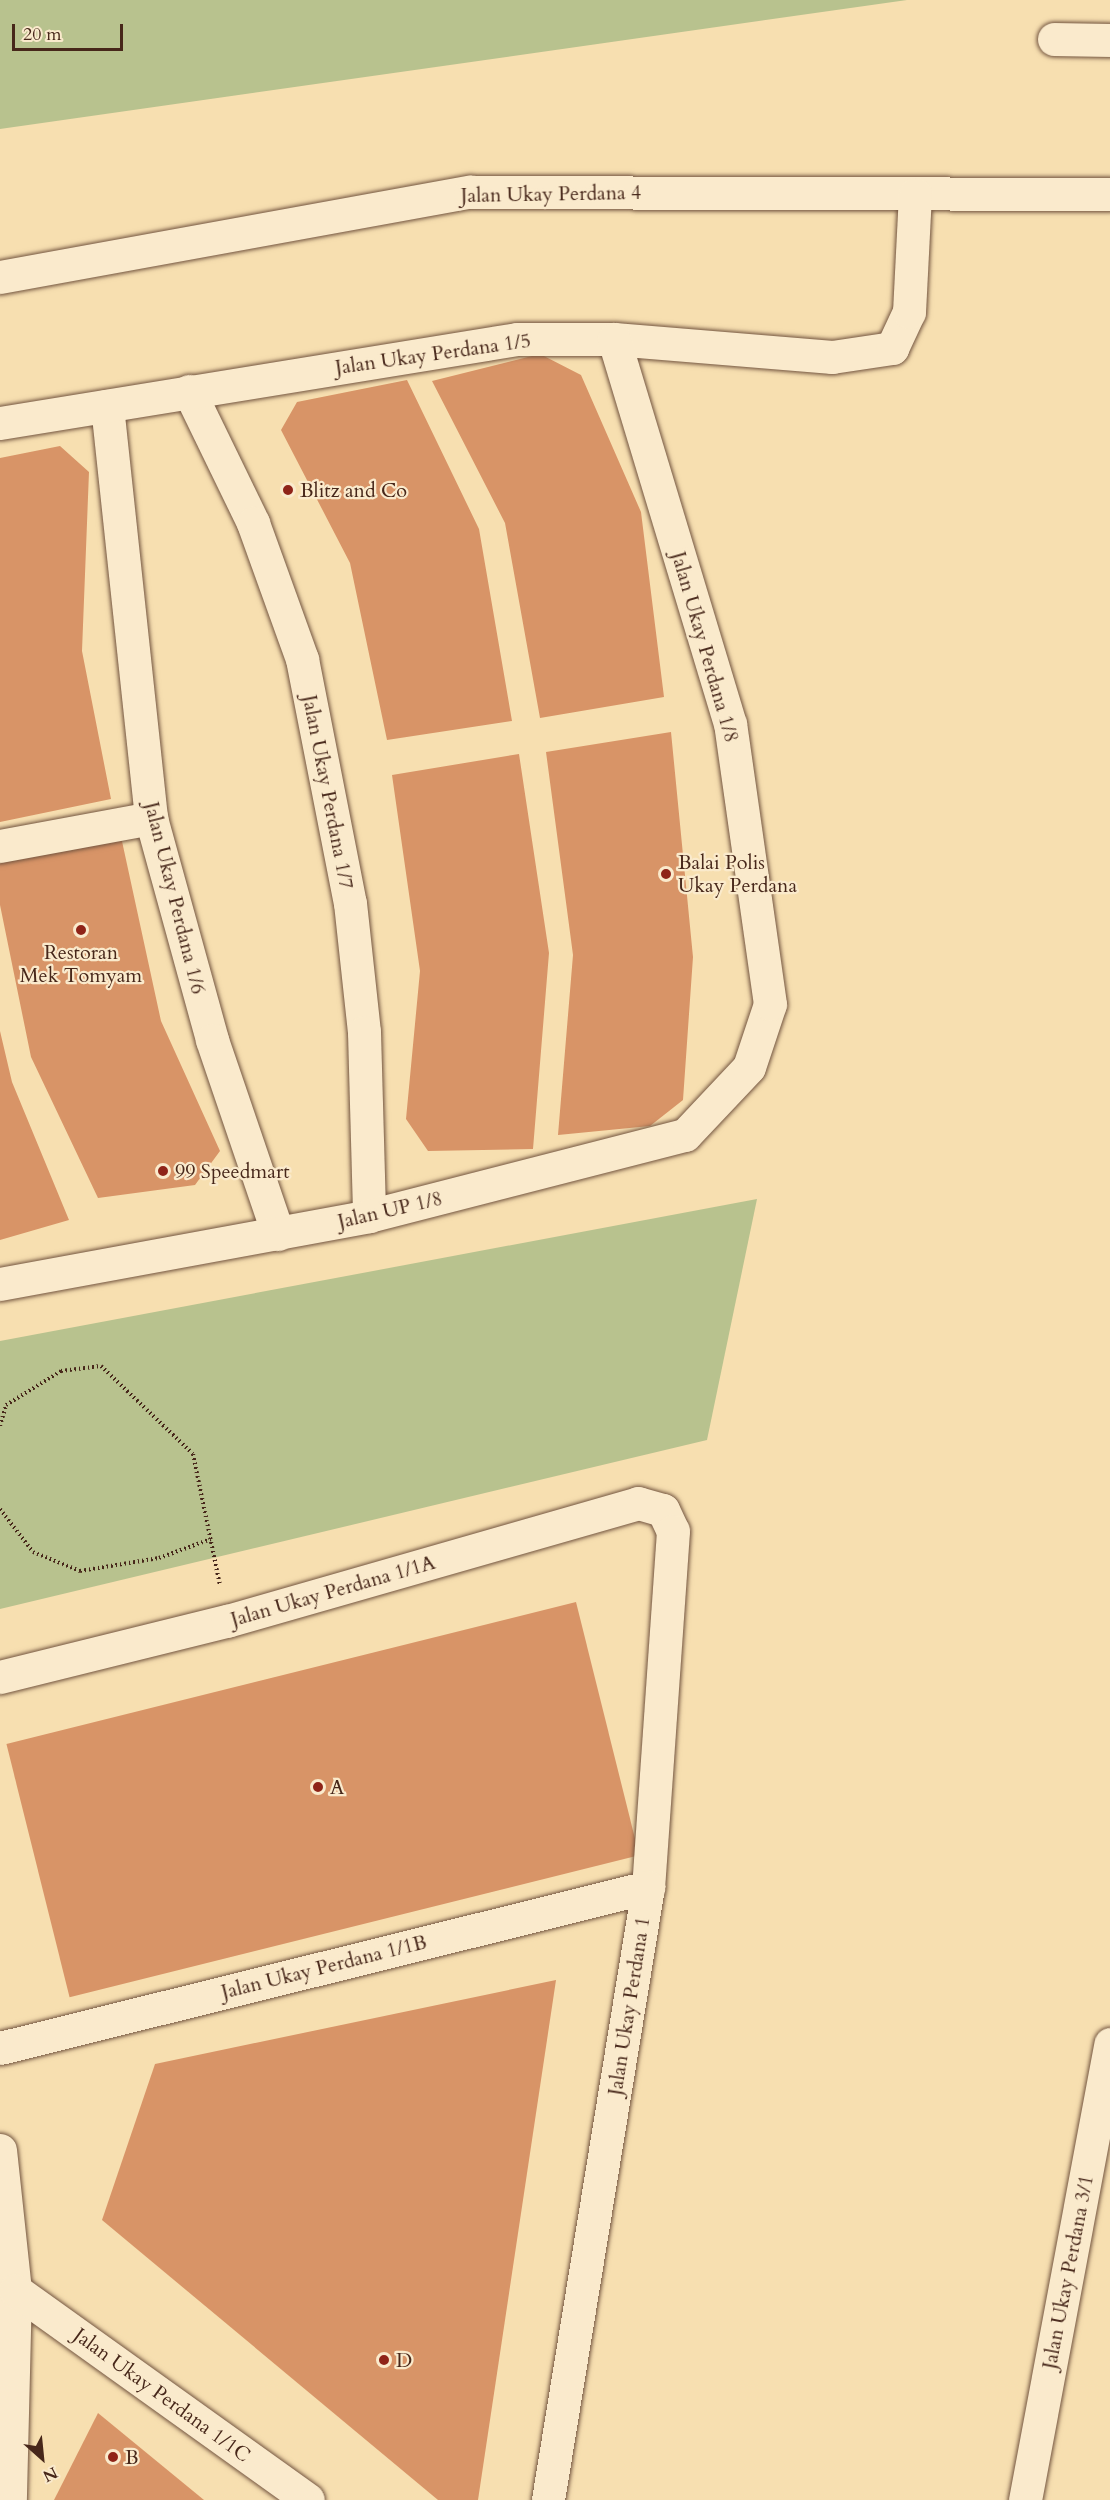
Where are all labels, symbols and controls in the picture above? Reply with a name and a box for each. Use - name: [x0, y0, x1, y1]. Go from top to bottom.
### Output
- scale bar: [15, 12, 126, 50]
- text: 20 m: [23, 22, 62, 47]
- street label: Jalan Ukay Perdana 4: [461, 180, 641, 208]
- street label: Jalan Ukay Perdana 1/5: [334, 328, 532, 380]
- place label: Blitz and Co: [300, 478, 407, 502]
- marker: Blitz and Co: [281, 483, 295, 497]
- street label: Jalan Ukay Perdana 1/8: [666, 549, 744, 745]
- street label: Jalan Ukay Perdana 1/7: [297, 693, 359, 891]
- street label: Jalan Ukay Perdana 1/6: [139, 799, 211, 997]
- place label: Balai Polis Ukay Perdana: [678, 850, 797, 897]
- marker: Balai Polis Ukay Perdana: [659, 867, 673, 881]
- marker: Restoran Mek Tomyam: [74, 923, 88, 937]
- place label: Restoran Mek Tomyam: [20, 940, 142, 987]
- place label: 99 Speedmart: [175, 1159, 290, 1183]
- marker: 99 Speedmart: [156, 1164, 170, 1178]
- street label: Jalan UP 1/8: [335, 1186, 445, 1234]
- street label: Jalan Ukay Perdana 1/1A: [228, 1550, 438, 1632]
- place label: A: [330, 1775, 344, 1799]
- marker: A: [311, 1780, 325, 1794]
- street label: Jalan Ukay Perdana 1: [603, 1915, 655, 2097]
- street label: Jalan Ukay Perdana 1/1B: [219, 1930, 429, 2004]
- street label: Jalan Ukay Perdana 3/1: [1037, 2173, 1099, 2371]
- street label: Jalan Ukay Perdana 1/1C: [69, 2323, 255, 2467]
- place label: D: [396, 2348, 412, 2372]
- marker: D: [377, 2353, 391, 2367]
- north arrow: [12, 2428, 72, 2488]
- place label: B: [125, 2445, 139, 2469]
- marker: B: [106, 2450, 120, 2464]
- text: N: [39, 2461, 61, 2487]

